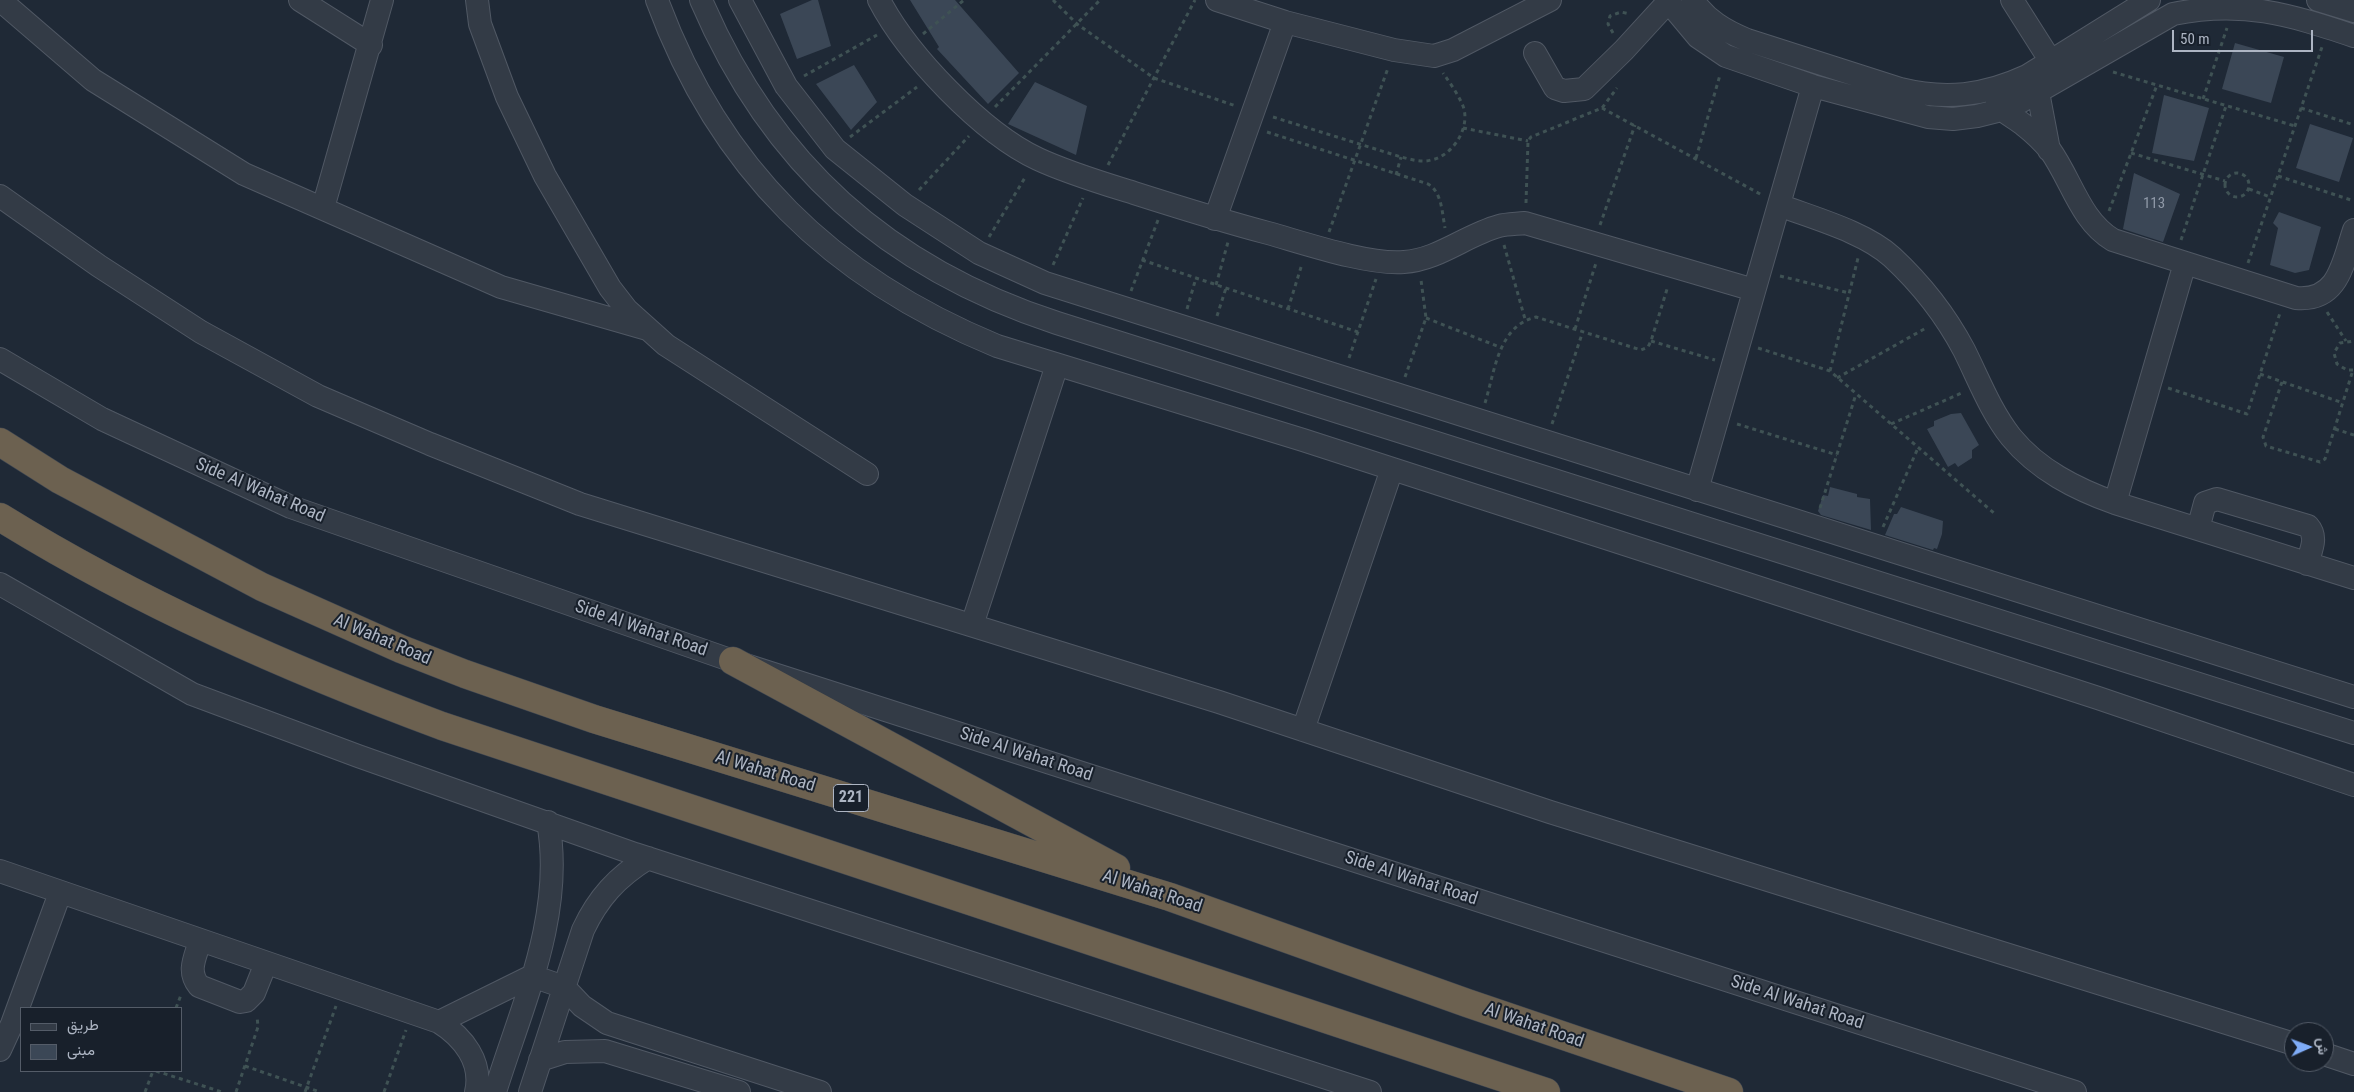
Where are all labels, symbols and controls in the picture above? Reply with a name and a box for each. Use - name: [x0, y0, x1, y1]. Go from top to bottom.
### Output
- scale bar: [2174, 20, 2315, 52]
- text: 50 m: [2180, 30, 2210, 48]
- house number: 113: [2143, 195, 2165, 213]
- street label: Side Al Wahat Road: [192, 454, 328, 528]
- street label: Side Al Wahat Road: [572, 596, 710, 662]
- street label: Al Wahat Road: [330, 610, 434, 670]
- street label: Side Al Wahat Road: [957, 723, 1095, 787]
- street label: Al Wahat Road: [712, 747, 818, 797]
- road number: 221: [834, 784, 868, 811]
- street label: Side Al Wahat Road: [1342, 847, 1480, 911]
- street label: Al Wahat Road: [1099, 866, 1205, 918]
- street label: Side Al Wahat Road: [1728, 971, 1866, 1035]
- street label: Al Wahat Road: [1482, 999, 1586, 1053]
- legend: [20, 1007, 182, 1072]
- text: طريق: [67, 1016, 99, 1034]
- north arrow: [2284, 1022, 2334, 1072]
- text: ش: [2315, 1038, 2331, 1055]
- text: مبنى: [67, 1041, 95, 1059]

